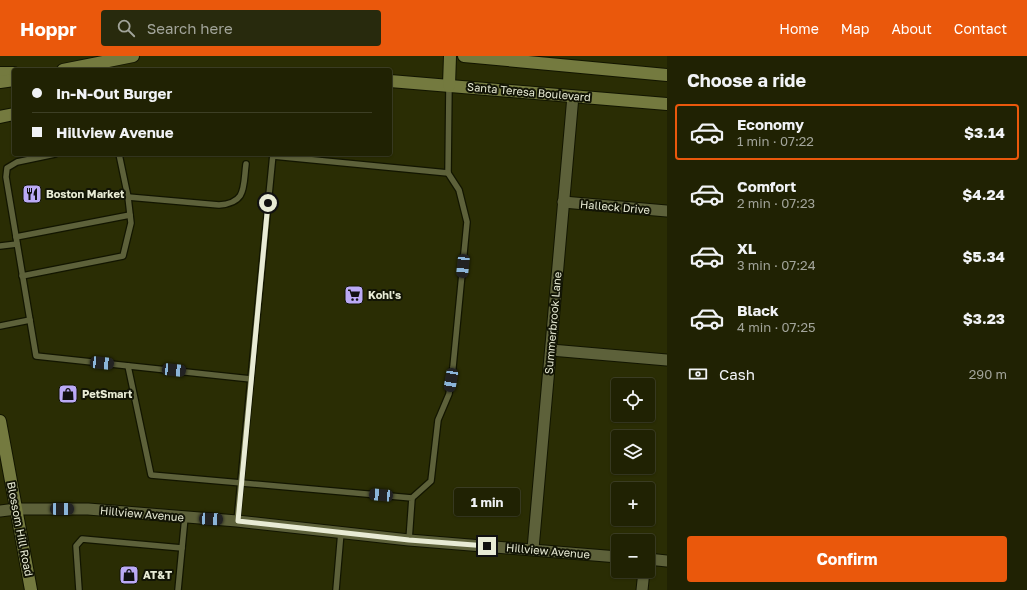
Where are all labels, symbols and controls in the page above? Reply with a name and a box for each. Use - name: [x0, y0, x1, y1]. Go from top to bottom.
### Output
- search box: [101, 10, 381, 46]
- text: Hoppr: [20, 17, 77, 40]
- icon: search: [115, 17, 137, 39]
- text: Search here: [147, 19, 233, 37]
- text: Home: [779, 20, 819, 37]
- text: Map: [841, 20, 869, 37]
- text: About: [891, 20, 932, 37]
- text: Contact: [954, 20, 1007, 37]
- text: Choose a ride: [687, 69, 806, 91]
- street label: Santa Teresa Boulevard: [467, 80, 591, 103]
- text: In-N-Out Burger: [56, 84, 172, 102]
- icon: car: [689, 114, 725, 150]
- text: Economy: [737, 115, 804, 133]
- text: Hillview Avenue: [56, 123, 174, 141]
- text: $3.14: [964, 123, 1005, 141]
- text: 1 min · 07:22: [737, 133, 814, 149]
- icon: car: [689, 176, 725, 212]
- text: Comfort: [737, 177, 796, 195]
- restaurant icon: Boston Market: [21, 183, 43, 205]
- text: $4.24: [962, 185, 1005, 203]
- place label: Boston Market: [46, 187, 125, 200]
- route start: [259, 194, 277, 212]
- text: 2 min · 07:23: [737, 195, 815, 211]
- street label: Halleck Drive: [580, 197, 651, 216]
- icon: car: [689, 238, 725, 274]
- text: XL: [737, 239, 756, 257]
- text: $5.34: [962, 247, 1005, 265]
- car: [456, 253, 470, 279]
- text: 3 min · 07:24: [737, 257, 816, 273]
- street label: Summerbrook Lane: [542, 271, 563, 375]
- supermarket icon: Kohl's: [343, 284, 365, 306]
- place label: Kohl's: [368, 288, 401, 301]
- icon: car: [689, 300, 725, 336]
- text: Black: [737, 301, 779, 319]
- text: $3.23: [963, 309, 1005, 327]
- text: 4 min · 07:25: [737, 319, 816, 335]
- car: [89, 356, 115, 370]
- car: [161, 363, 187, 377]
- icon: cash: [687, 363, 709, 385]
- text: Cash: [719, 365, 755, 383]
- text: 290 m: [969, 366, 1007, 382]
- car: [443, 367, 459, 393]
- map controls: [611, 378, 655, 578]
- button: locate: [611, 378, 655, 422]
- shop icon: PetSmart: [57, 383, 79, 405]
- place label: PetSmart: [82, 387, 133, 400]
- button: layers: [611, 430, 655, 474]
- street label: Blossom Hill Road: [5, 480, 36, 577]
- button: +: [611, 482, 655, 526]
- car: [369, 488, 393, 502]
- callout: 1 min: [454, 488, 520, 516]
- text: 1 min: [471, 494, 503, 510]
- car: [50, 503, 74, 515]
- street label: Hillview Avenue: [100, 503, 184, 524]
- car: [199, 512, 223, 526]
- button: −: [611, 534, 655, 578]
- button: Confirm: [687, 536, 1007, 582]
- route end: [478, 537, 496, 555]
- street label: Hillview Avenue: [506, 540, 590, 561]
- shop icon: AT&T: [118, 564, 140, 586]
- place label: AT&T: [143, 568, 172, 581]

